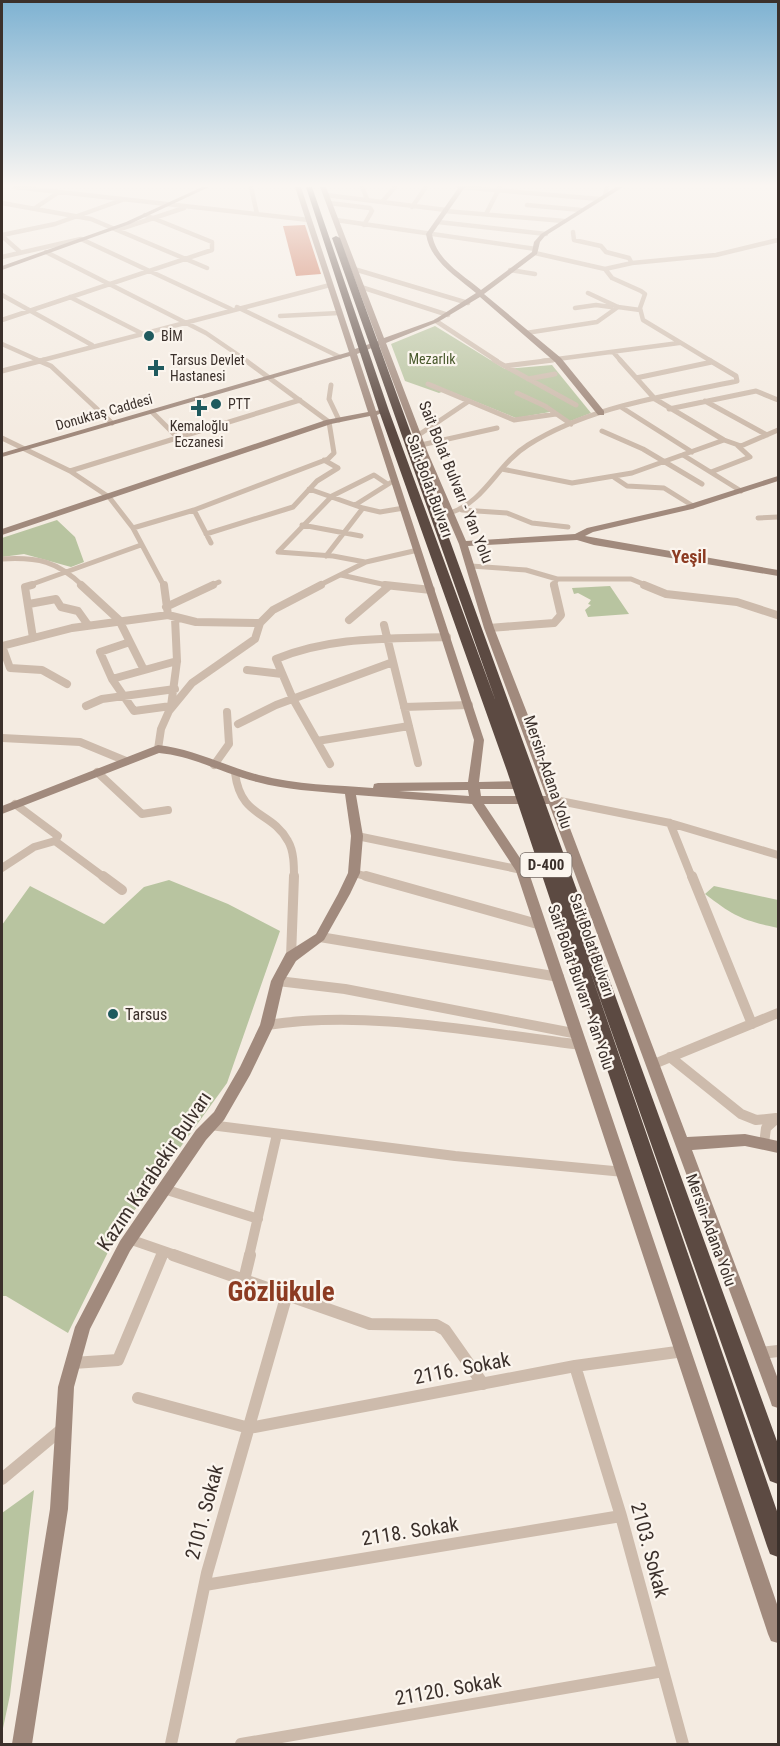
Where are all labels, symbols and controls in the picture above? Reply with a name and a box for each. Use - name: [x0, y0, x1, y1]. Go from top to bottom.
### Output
- place label: BİM: [161, 328, 183, 344]
- marker: BİM: [142, 329, 156, 343]
- park label: Mezarlık: [408, 351, 456, 367]
- place label: Tarsus Devlet Hastanesi: [170, 352, 245, 384]
- marker: Tarsus Devlet Hastanesi: [147, 359, 165, 377]
- street label: Donuktaş Caddesi: [54, 391, 154, 433]
- place label: PTT: [228, 396, 250, 412]
- marker: PTT: [209, 397, 223, 411]
- street label: Sait Bolat Bulvarı - Yan Yolu: [415, 398, 497, 566]
- marker: Kemaloğlu Eczanesi: [192, 401, 206, 415]
- place label: Kemaloğlu Eczanesi: [170, 418, 228, 450]
- street label: Sait Bolat Bulvarı: [403, 432, 457, 540]
- district label: Yeşil: [671, 546, 707, 567]
- street label: Mersin-Adana Yolu: [520, 713, 576, 831]
- road number: D-400: [520, 853, 572, 877]
- street label: Sait Bolat Bulvarı: [565, 891, 619, 999]
- street label: Sait Bolat Bulvarı - Yan Yolu: [544, 902, 618, 1072]
- place label: Tarsus: [125, 1005, 167, 1024]
- marker: Tarsus: [106, 1007, 120, 1021]
- street label: Kazım Karabekir Bulvarı: [92, 1087, 216, 1255]
- street label: Mersin-Adana Yolu: [682, 1171, 740, 1289]
- district label: Gözlükule: [227, 1276, 335, 1308]
- street label: 2116. Sokak: [412, 1347, 512, 1389]
- street label: 2101. Sokak: [180, 1462, 228, 1562]
- street label: 2103. Sokak: [626, 1500, 674, 1600]
- street label: 2118. Sokak: [360, 1512, 460, 1550]
- street label: 21120. Sokak: [393, 1668, 503, 1710]

